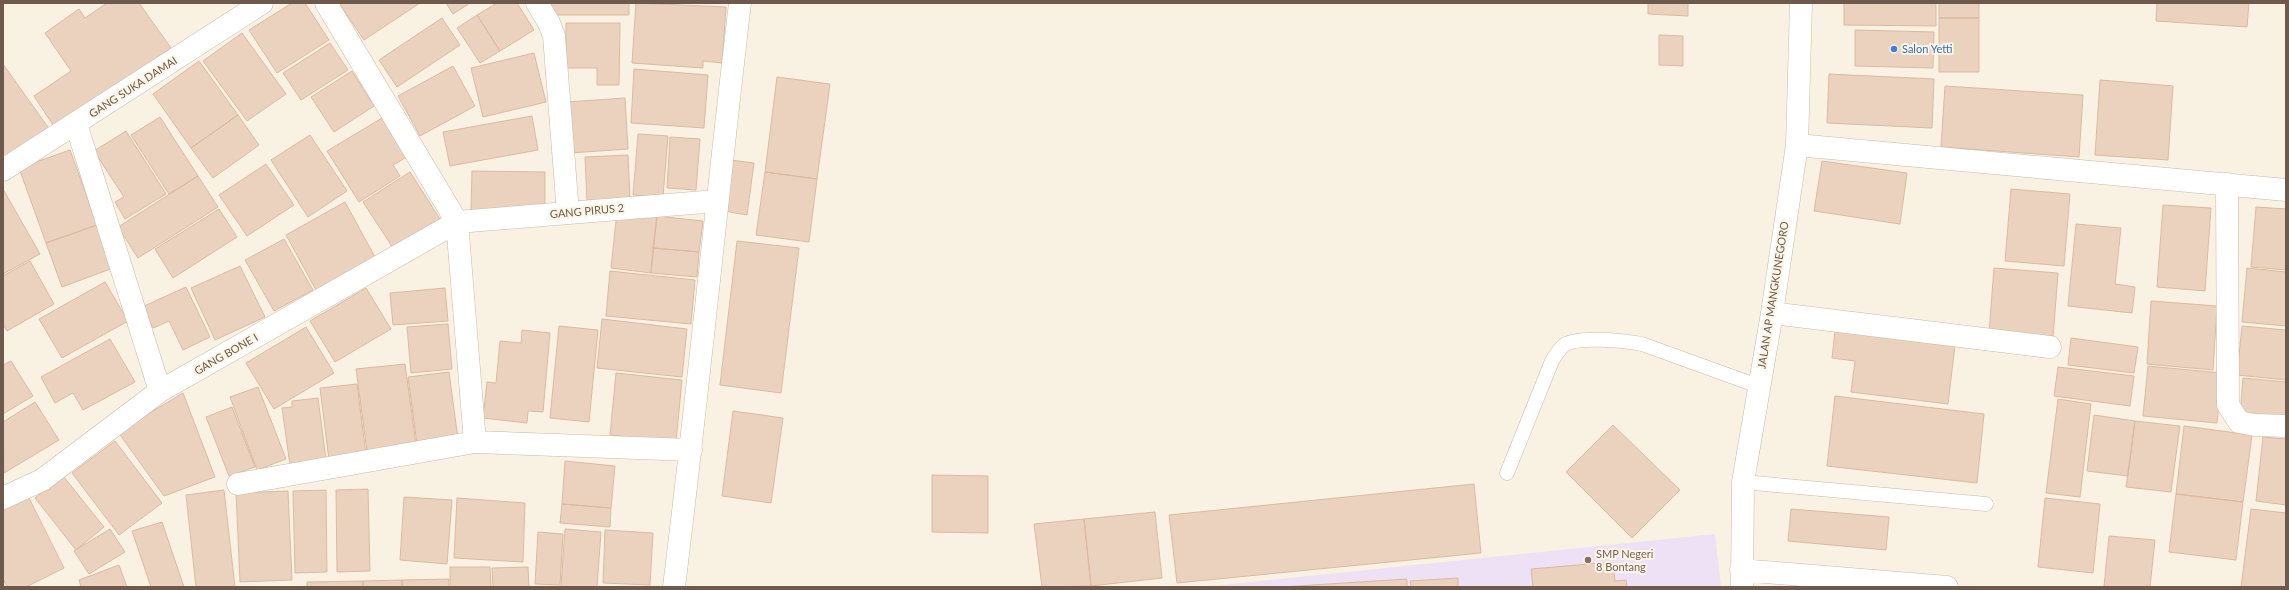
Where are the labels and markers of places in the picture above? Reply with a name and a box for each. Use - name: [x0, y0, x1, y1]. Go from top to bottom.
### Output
- place label: Salon Yetti: [1902, 42, 1952, 55]
- marker: Salon Yetti: [1889, 44, 1899, 54]
- place label: SMP Negeri 8 Bontang: [1596, 547, 1654, 573]
- marker: SMP Negeri 8 Bontang: [1583, 555, 1593, 565]

